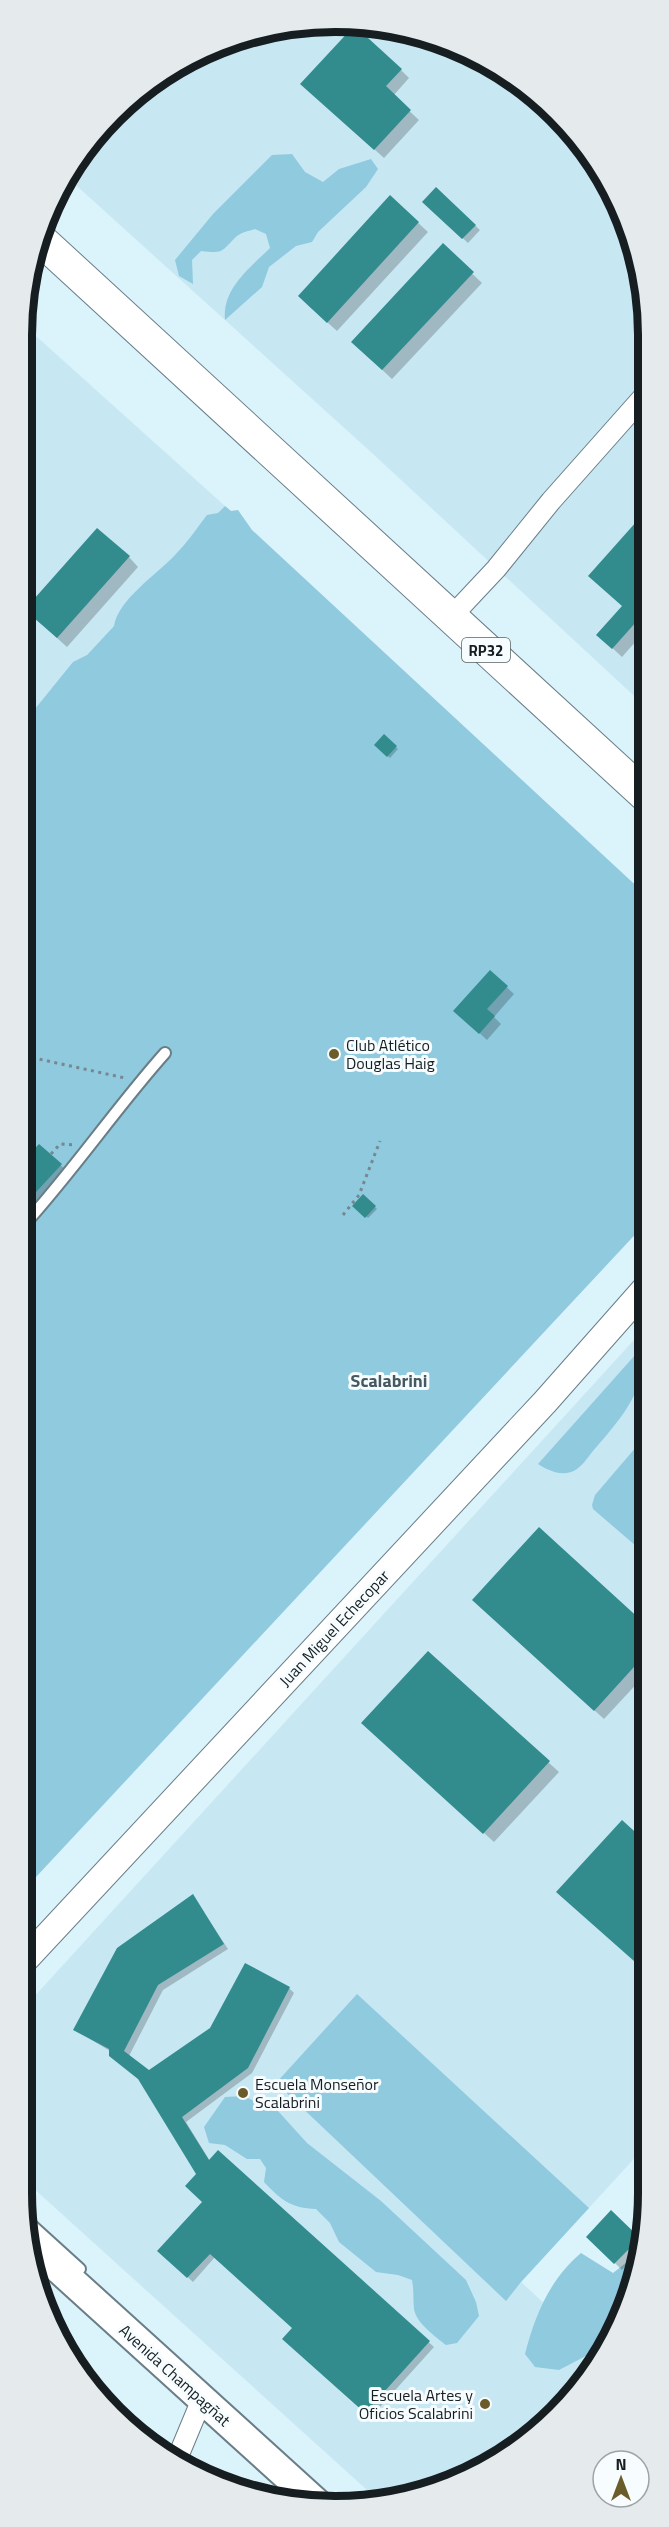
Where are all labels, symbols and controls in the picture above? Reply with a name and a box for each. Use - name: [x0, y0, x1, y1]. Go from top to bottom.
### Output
- road number: RP32: [462, 638, 510, 662]
- place label: Club Atlético Douglas Haig: [346, 1033, 435, 1075]
- marker: Club Atlético Douglas Haig: [327, 1047, 341, 1061]
- district label: Scalabrini: [351, 1367, 427, 1394]
- street label: Juan Miguel Echecopar: [273, 1564, 395, 1692]
- place label: Escuela Monseñor Scalabrini: [255, 2072, 379, 2114]
- marker: Escuela Monseñor Scalabrini: [236, 2086, 250, 2100]
- street label: Avenida Champagñat: [114, 2318, 236, 2432]
- place label: Escuela Artes y Oficios Scalabrini: [359, 2383, 473, 2425]
- marker: Escuela Artes y Oficios Scalabrini: [478, 2397, 492, 2411]
- north arrow: [591, 2449, 651, 2509]
- text: N: [615, 2452, 627, 2476]

